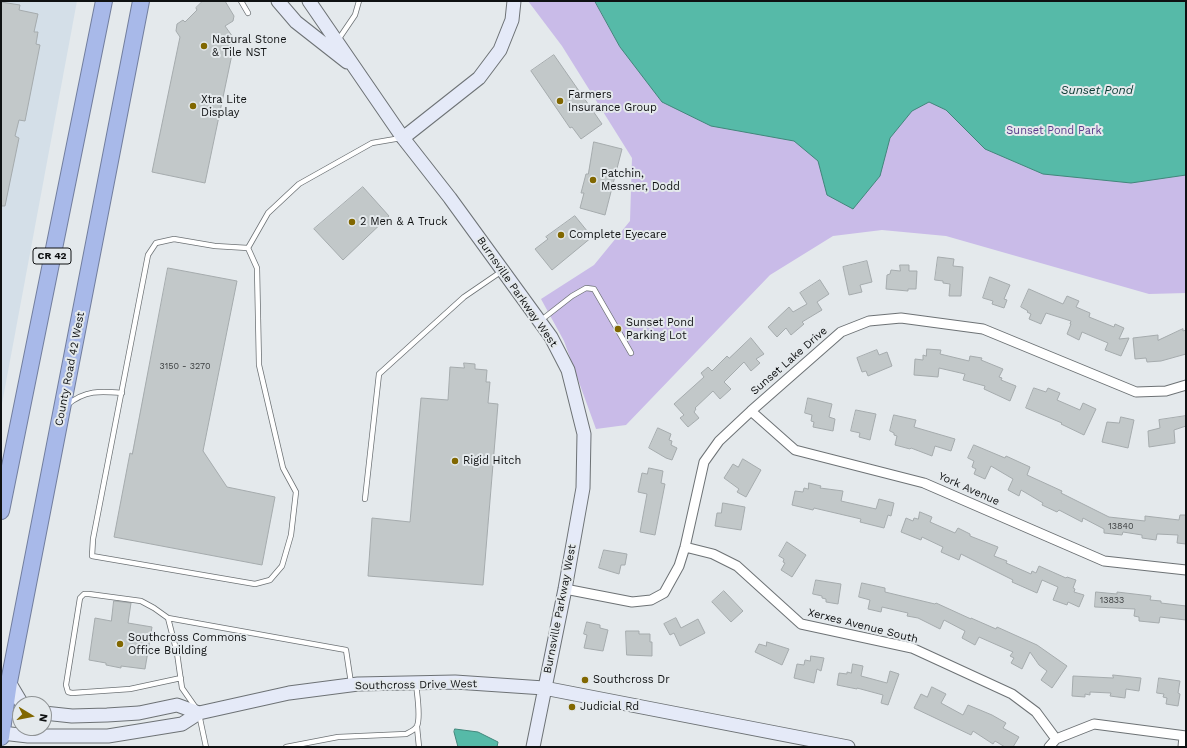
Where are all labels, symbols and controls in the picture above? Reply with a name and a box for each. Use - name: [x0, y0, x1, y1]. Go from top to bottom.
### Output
- place label: Natural Stone & Tile NST: [212, 33, 287, 59]
- marker: Natural Stone & Tile NST: [199, 41, 209, 51]
- water label: Sunset Pond: [1061, 83, 1133, 97]
- place label: Farmers Insurance Group: [568, 88, 657, 114]
- place label: Xtra Lite Display: [201, 93, 247, 119]
- marker: Farmers Insurance Group: [555, 96, 565, 106]
- marker: Xtra Lite Display: [188, 101, 198, 111]
- park label: Sunset Pond Park: [1006, 124, 1102, 138]
- place label: Patchin, Messner, Dodd: [601, 167, 680, 193]
- marker: Patchin, Messner, Dodd: [588, 175, 598, 185]
- place label: 2 Men & A Truck: [360, 215, 448, 229]
- marker: 2 Men & A Truck: [347, 217, 357, 227]
- place label: Complete Eyecare: [569, 228, 667, 242]
- marker: Complete Eyecare: [556, 230, 566, 240]
- street label: Burnsville Parkway West: [474, 234, 560, 350]
- road number: CR 42: [33, 248, 71, 264]
- street label: County Road 42 West: [52, 311, 88, 427]
- place label: Sunset Pond Parking Lot: [626, 316, 694, 342]
- marker: Sunset Pond Parking Lot: [613, 324, 623, 334]
- street label: Sunset Lake Drive: [748, 324, 830, 398]
- house number: 3150 - 3270: [159, 361, 211, 371]
- place label: Rigid Hitch: [463, 454, 521, 468]
- marker: Rigid Hitch: [450, 456, 460, 466]
- street label: York Avenue: [936, 470, 1002, 508]
- house number: 13840: [1108, 521, 1134, 531]
- street label: Burnsville Parkway West: [541, 543, 579, 675]
- house number: 13833: [1100, 595, 1124, 605]
- street label: Xerxes Avenue South: [807, 606, 919, 646]
- place label: Southcross Commons Office Building: [128, 631, 247, 657]
- marker: Southcross Commons Office Building: [115, 639, 125, 649]
- place label: Southcross Dr: [593, 673, 670, 687]
- marker: Southcross Dr: [580, 675, 590, 685]
- street label: Southcross Drive West: [355, 677, 477, 693]
- north arrow: [12, 696, 52, 736]
- place label: Judicial Rd: [580, 700, 639, 714]
- marker: Judicial Rd: [567, 702, 577, 712]
- text: N: [36, 713, 50, 723]

